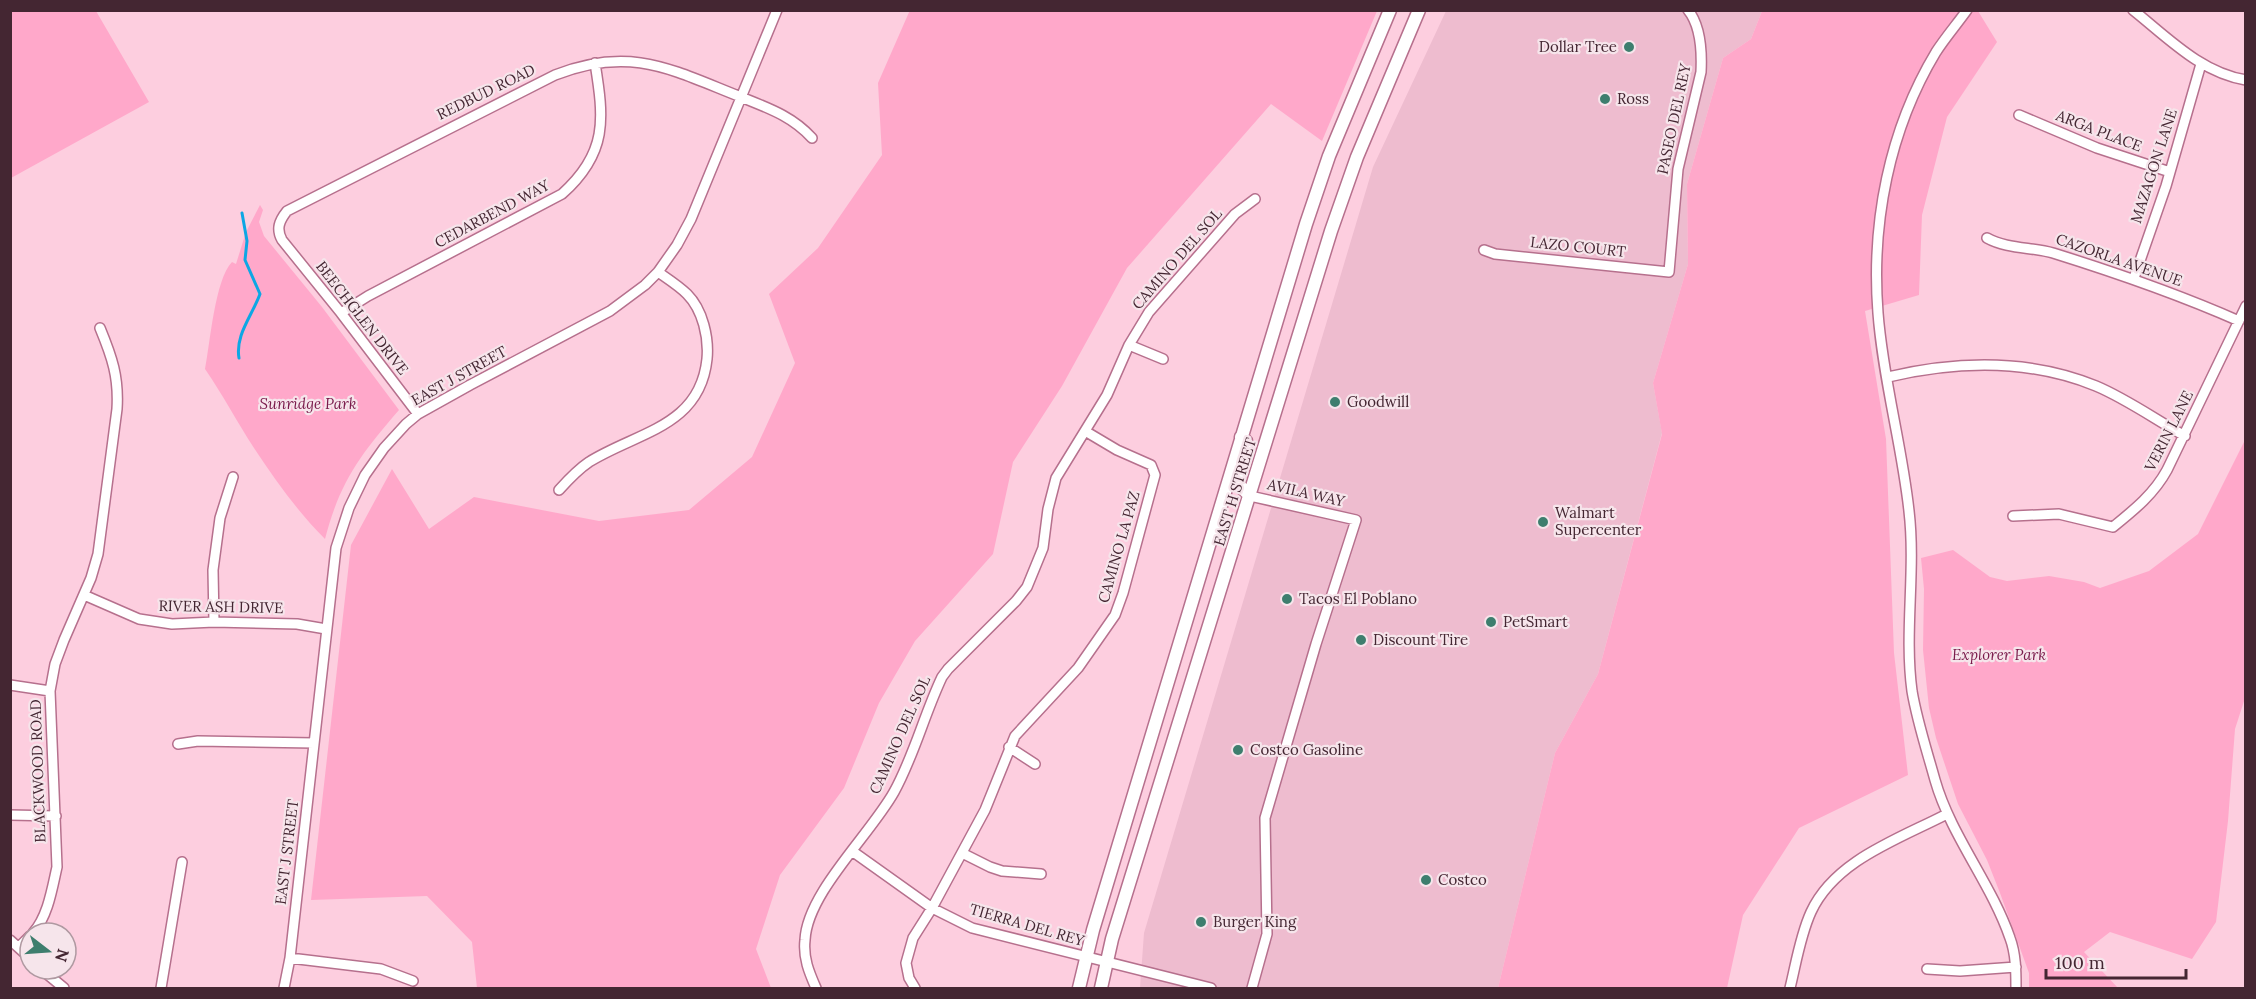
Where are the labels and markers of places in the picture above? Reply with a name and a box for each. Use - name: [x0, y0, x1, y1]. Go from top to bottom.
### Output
- place label: Dollar Tree: [1539, 37, 1617, 56]
- marker: Dollar Tree: [1622, 40, 1636, 54]
- place label: Ross: [1617, 89, 1649, 108]
- marker: Ross: [1598, 92, 1612, 106]
- place label: Goodwill: [1347, 392, 1409, 411]
- marker: Goodwill: [1328, 395, 1342, 409]
- place label: Walmart Supercenter: [1555, 503, 1642, 539]
- marker: Walmart Supercenter: [1536, 515, 1550, 529]
- place label: Tacos El Poblano: [1299, 589, 1417, 608]
- marker: Tacos El Poblano: [1280, 592, 1294, 606]
- place label: PetSmart: [1503, 612, 1568, 631]
- marker: PetSmart: [1484, 615, 1498, 629]
- place label: Discount Tire: [1373, 630, 1468, 649]
- marker: Discount Tire: [1354, 633, 1368, 647]
- place label: Costco Gasoline: [1250, 740, 1363, 759]
- marker: Costco Gasoline: [1231, 743, 1245, 757]
- place label: Costco: [1438, 870, 1487, 889]
- marker: Costco: [1419, 873, 1433, 887]
- place label: Burger King: [1213, 912, 1297, 931]
- marker: Burger King: [1194, 915, 1208, 929]

